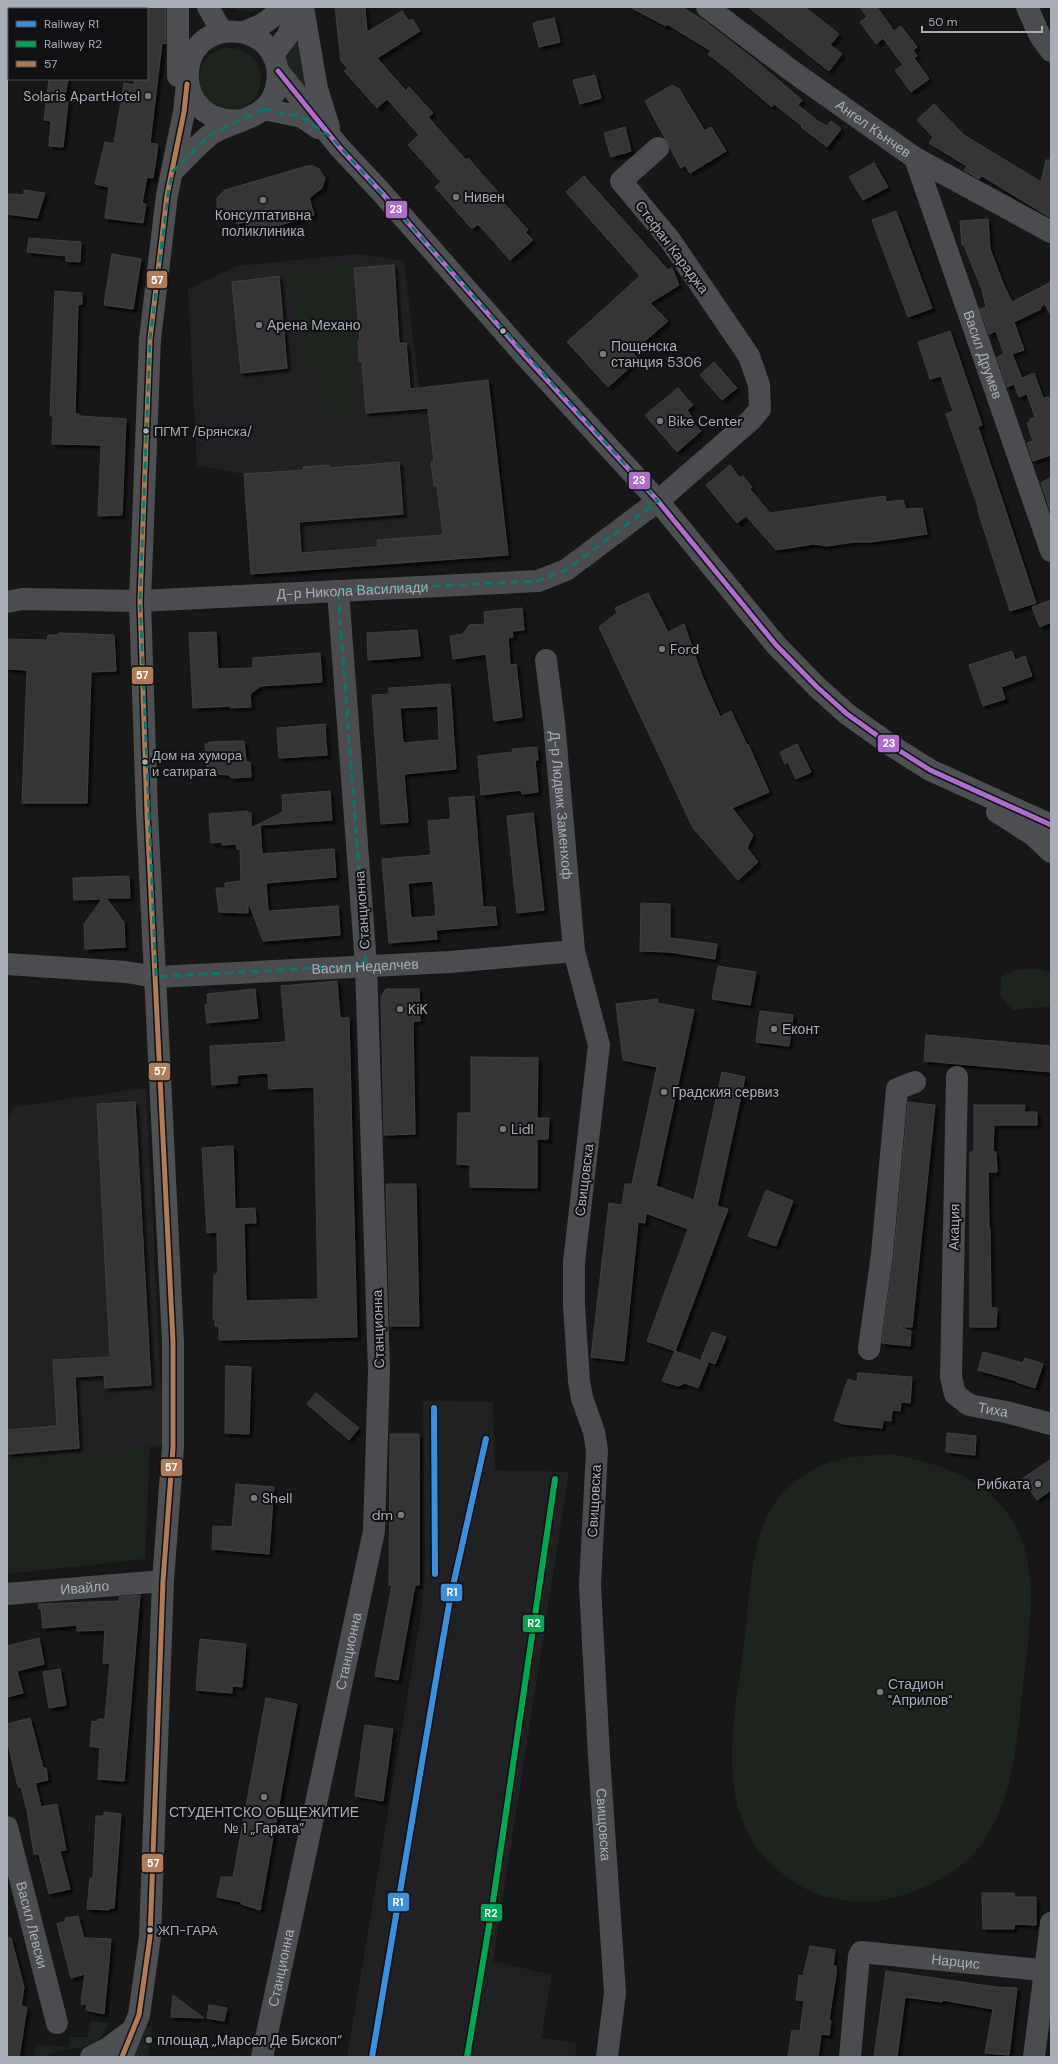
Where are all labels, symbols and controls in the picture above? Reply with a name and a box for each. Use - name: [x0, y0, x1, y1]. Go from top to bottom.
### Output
- legend: [8, 8, 148, 80]
- scale bar: [922, 8, 1042, 34]
- text: 50 m: [928, 14, 957, 30]
- text: Railway R1: [44, 16, 99, 32]
- text: Railway R2: [44, 36, 102, 52]
- text: 57: [44, 56, 58, 72]
- place label: Solaris ApartHotel: [23, 87, 140, 105]
- marker: Solaris ApartHotel: [143, 91, 153, 101]
- street label: Ангел Кънчев: [832, 96, 915, 161]
- place label: Нивен: [464, 188, 505, 206]
- marker: Нивен: [451, 192, 461, 202]
- marker: Консултативна поликлиника: [258, 195, 268, 205]
- street label: Стефан Караджа: [631, 197, 713, 297]
- line badge: 23: [385, 200, 408, 219]
- text: 23: [390, 202, 402, 216]
- place label: Консултативна поликлиника: [215, 206, 311, 240]
- line badge: 57: [146, 270, 168, 289]
- text: 57: [151, 273, 163, 287]
- street label: Васил Друмев: [959, 308, 1007, 401]
- place label: Арена Механо: [267, 316, 361, 334]
- marker: Арена Механо: [254, 320, 264, 330]
- unlabelled marker: [498, 326, 508, 336]
- place label: Пощенска станция 5306: [611, 337, 702, 371]
- marker: Пощенска станция 5306: [598, 349, 608, 359]
- place label: Bike Center: [668, 412, 742, 430]
- marker: Bike Center: [655, 416, 665, 426]
- place label: ПГМТ /Брянска/: [154, 423, 252, 440]
- marker: ПГМТ /Брянска/: [141, 426, 151, 436]
- line badge: 23: [628, 471, 651, 490]
- text: 23: [633, 473, 645, 487]
- street label: Д-р Никола Василиади: [276, 578, 429, 603]
- place label: Ford: [670, 640, 699, 658]
- marker: Ford: [657, 644, 667, 654]
- line badge: 57: [131, 666, 154, 685]
- text: 57: [136, 668, 148, 682]
- street label: Д-р Людвик Заменхоф: [546, 730, 577, 880]
- line badge: 23: [877, 734, 900, 753]
- text: 23: [883, 736, 895, 750]
- place label: Дом на хумора и сатирата: [152, 747, 243, 780]
- marker: Дом на хумора и сатирата: [140, 757, 150, 767]
- street label: Станционна: [350, 870, 374, 950]
- street label: Васил Неделчев: [311, 955, 419, 978]
- place label: KiK: [408, 1000, 428, 1018]
- marker: KiK: [395, 1004, 405, 1014]
- place label: Еконт: [782, 1020, 820, 1038]
- marker: Еконт: [769, 1024, 779, 1034]
- line badge: 57: [148, 1062, 171, 1081]
- text: 57: [154, 1064, 166, 1078]
- place label: Градския сервиз: [672, 1083, 779, 1101]
- marker: Градския сервиз: [659, 1087, 669, 1097]
- place label: Lidl: [511, 1120, 534, 1138]
- marker: Lidl: [498, 1124, 508, 1134]
- street label: Свищовска: [571, 1142, 597, 1217]
- street label: Акация: [945, 1203, 963, 1251]
- street label: Станционна: [368, 1289, 388, 1369]
- street label: Тиха: [977, 1398, 1010, 1421]
- line badge: 57: [160, 1458, 183, 1477]
- text: 57: [165, 1460, 177, 1474]
- street label: Свищовска: [583, 1464, 605, 1538]
- place label: Рибката: [977, 1475, 1030, 1493]
- marker: Рибката: [1033, 1479, 1043, 1489]
- place label: Shell: [262, 1489, 292, 1507]
- marker: Shell: [249, 1493, 259, 1503]
- place label: dm: [372, 1506, 393, 1524]
- marker: dm: [396, 1510, 406, 1520]
- street label: Ивайло: [60, 1576, 110, 1599]
- line badge: R1: [440, 1583, 463, 1602]
- text: R1: [447, 1585, 457, 1599]
- street label: Станционна: [331, 1610, 365, 1692]
- line badge: R2: [522, 1614, 545, 1633]
- text: R2: [527, 1616, 541, 1630]
- place label: Стадион "Априлов": [888, 1675, 952, 1709]
- marker: Стадион "Априлов": [875, 1687, 885, 1697]
- street label: Свищовска: [592, 1788, 615, 1862]
- marker: СТУДЕНТСКО ОБЩЕЖИТИЕ № 1 „Гарата”: [259, 1792, 269, 1802]
- place label: СТУДЕНТСКО ОБЩЕЖИТИЕ № 1 „Гарата”: [169, 1803, 359, 1837]
- line badge: 57: [141, 1853, 164, 1873]
- text: 57: [147, 1856, 159, 1870]
- street label: Васил Левски: [12, 1879, 52, 1970]
- line badge: R1: [387, 1892, 410, 1912]
- text: R1: [393, 1895, 403, 1909]
- line badge: R2: [480, 1903, 503, 1922]
- text: R2: [484, 1906, 498, 1920]
- place label: ЖП-ГАРА: [158, 1922, 218, 1939]
- marker: ЖП-ГАРА: [145, 1925, 155, 1935]
- street label: Станционна: [264, 1927, 298, 2008]
- street label: Нарцис: [931, 1950, 981, 1973]
- place label: площад „Марсел Де Бископ“: [157, 2031, 342, 2049]
- marker: площад „Марсел Де Бископ“: [144, 2035, 154, 2045]

